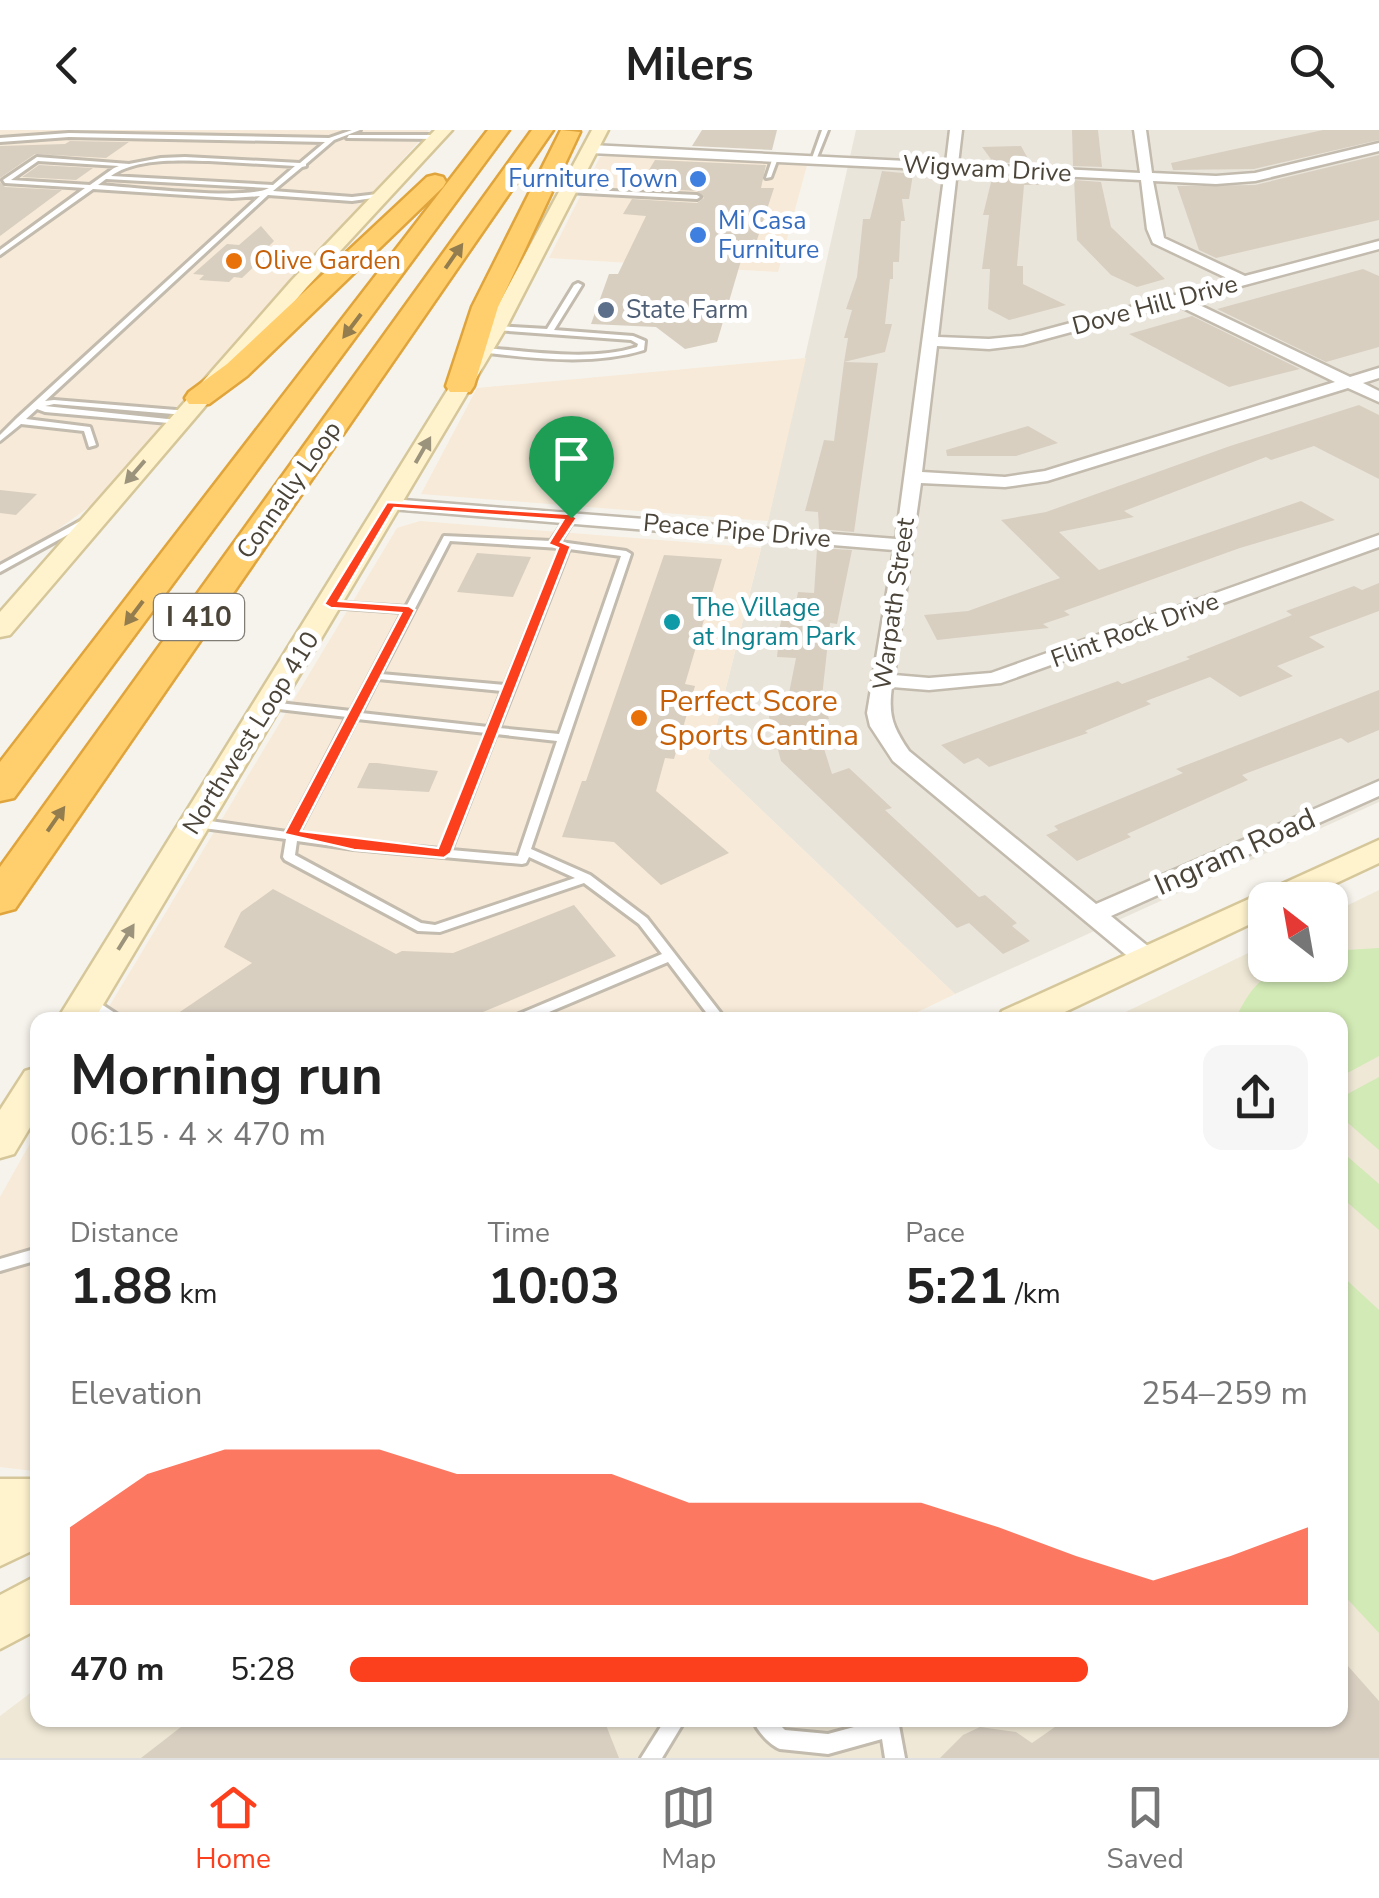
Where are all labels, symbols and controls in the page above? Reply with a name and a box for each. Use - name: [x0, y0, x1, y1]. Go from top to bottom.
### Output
- text: Milers: [625, 35, 754, 96]
- icon: back: [40, 38, 95, 93]
- icon: search: [1284, 38, 1339, 93]
- street label: Wigwam Drive: [902, 148, 1072, 190]
- place label: Furniture Town: [508, 162, 678, 196]
- marker: Furniture Town: [687, 168, 709, 190]
- place label: Mi Casa Furniture: [718, 204, 819, 267]
- marker: Mi Casa Furniture: [687, 224, 709, 246]
- one-way arrow: [444, 242, 463, 269]
- place label: Olive Garden: [254, 244, 401, 278]
- marker: Olive Garden: [223, 250, 245, 272]
- street label: Dove Hill Drive: [1068, 267, 1242, 343]
- place label: State Farm: [626, 293, 748, 327]
- marker: State Farm: [595, 299, 617, 321]
- one-way arrow: [342, 313, 363, 339]
- street label: Connally Loop: [229, 414, 349, 566]
- pin: [529, 416, 614, 519]
- icon: arrive: [544, 431, 599, 486]
- one-way arrow: [414, 436, 431, 465]
- one-way arrow: [124, 459, 146, 484]
- street label: Peace Pipe Drive: [642, 506, 832, 556]
- street label: Warpath Street: [865, 515, 923, 692]
- street label: Flint Rock Drive: [1046, 584, 1224, 676]
- place label: The Village at Ingram Park: [692, 591, 856, 654]
- road number: I 410: [154, 594, 244, 640]
- one-way arrow: [124, 600, 145, 626]
- marker: The Village at Ingram Park: [661, 611, 683, 633]
- street label: Northwest Loop 410: [175, 625, 327, 841]
- place label: Perfect Score Sports Cantina: [659, 681, 859, 756]
- marker: Perfect Score Sports Cantina: [628, 707, 650, 729]
- street label: Ingram Road: [1148, 798, 1322, 906]
- one-way arrow: [46, 806, 65, 832]
- north arrow: [1248, 882, 1348, 982]
- map controls: [1248, 882, 1348, 982]
- one-way arrow: [116, 923, 134, 951]
- text: Morning run: [70, 1038, 383, 1113]
- button: share: [1203, 1045, 1308, 1150]
- text: 06:15 · 4 × 470 m: [70, 1113, 326, 1156]
- text: Distance: [70, 1214, 179, 1252]
- text: Time: [488, 1214, 550, 1252]
- text: Pace: [905, 1214, 965, 1252]
- text: 1.88: [70, 1252, 172, 1321]
- text: 10:03: [488, 1252, 620, 1321]
- text: 5:21: [905, 1252, 1008, 1321]
- text: km: [172, 1275, 218, 1313]
- text: /km: [1008, 1275, 1061, 1313]
- text: Elevation: [70, 1372, 203, 1415]
- text: 254–259 m: [1141, 1372, 1308, 1415]
- text: 470 m: [70, 1648, 164, 1691]
- text: 5:28: [230, 1648, 295, 1691]
- tab: Home: [195, 1780, 271, 1878]
- tab: Map: [661, 1780, 716, 1878]
- tab: Saved: [1106, 1780, 1184, 1878]

